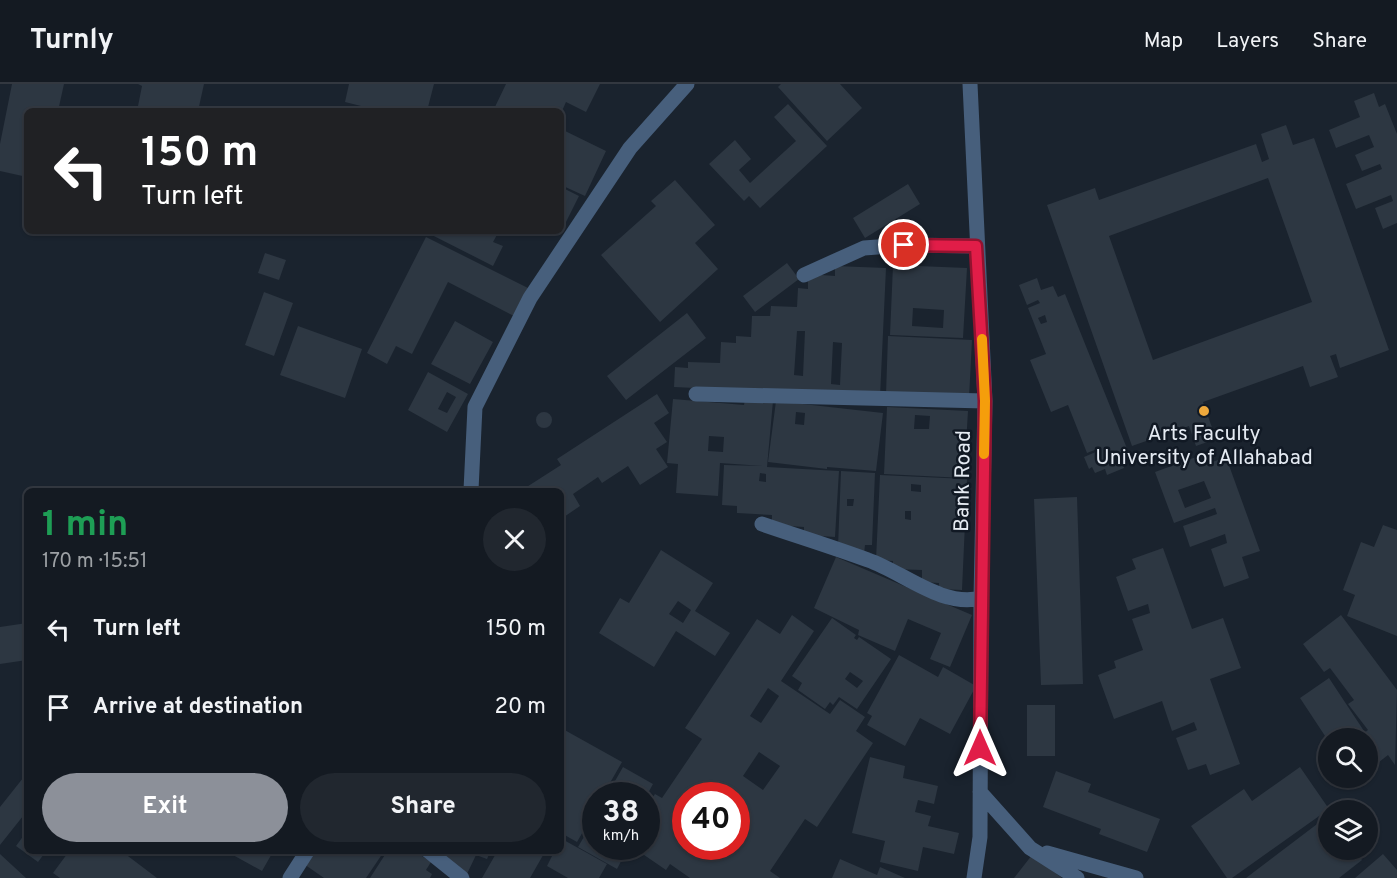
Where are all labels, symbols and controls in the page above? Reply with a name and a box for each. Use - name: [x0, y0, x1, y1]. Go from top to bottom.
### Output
- text: Turnly: [30, 23, 114, 59]
- text: Map: [1144, 28, 1183, 55]
- text: Layers: [1216, 28, 1279, 55]
- text: Share: [1312, 28, 1367, 55]
- text: 150 m: [141, 128, 258, 181]
- icon: left: [42, 132, 120, 210]
- text: Turn left: [141, 180, 243, 214]
- pin: [878, 219, 929, 270]
- icon: arrive: [887, 228, 920, 261]
- marker: Arts Faculty University of Allahabad: [1197, 404, 1211, 418]
- place label: Arts Faculty University of Allahabad: [1095, 421, 1313, 472]
- street label: Bank Road: [949, 430, 978, 532]
- text: 1 min: [42, 503, 128, 549]
- button: close: [483, 508, 546, 571]
- text: 170 m · 15:51: [42, 549, 147, 575]
- icon: left: [42, 613, 75, 646]
- text: Turn left: [93, 616, 181, 643]
- text: 150 m: [486, 616, 546, 643]
- icon: arrive: [42, 691, 75, 724]
- text: Arrive at destination: [93, 694, 303, 721]
- text: 20 m: [495, 694, 546, 721]
- position arrow: [948, 716, 1012, 780]
- map controls: [1318, 728, 1378, 860]
- button: search: [1318, 728, 1378, 788]
- button: Exit: [42, 773, 288, 842]
- button: Share: [300, 773, 546, 842]
- speed limit sign: 40: [672, 782, 750, 860]
- text: 38: [603, 795, 639, 832]
- button: layers: [1318, 800, 1378, 860]
- text: km/h: [603, 827, 639, 846]

